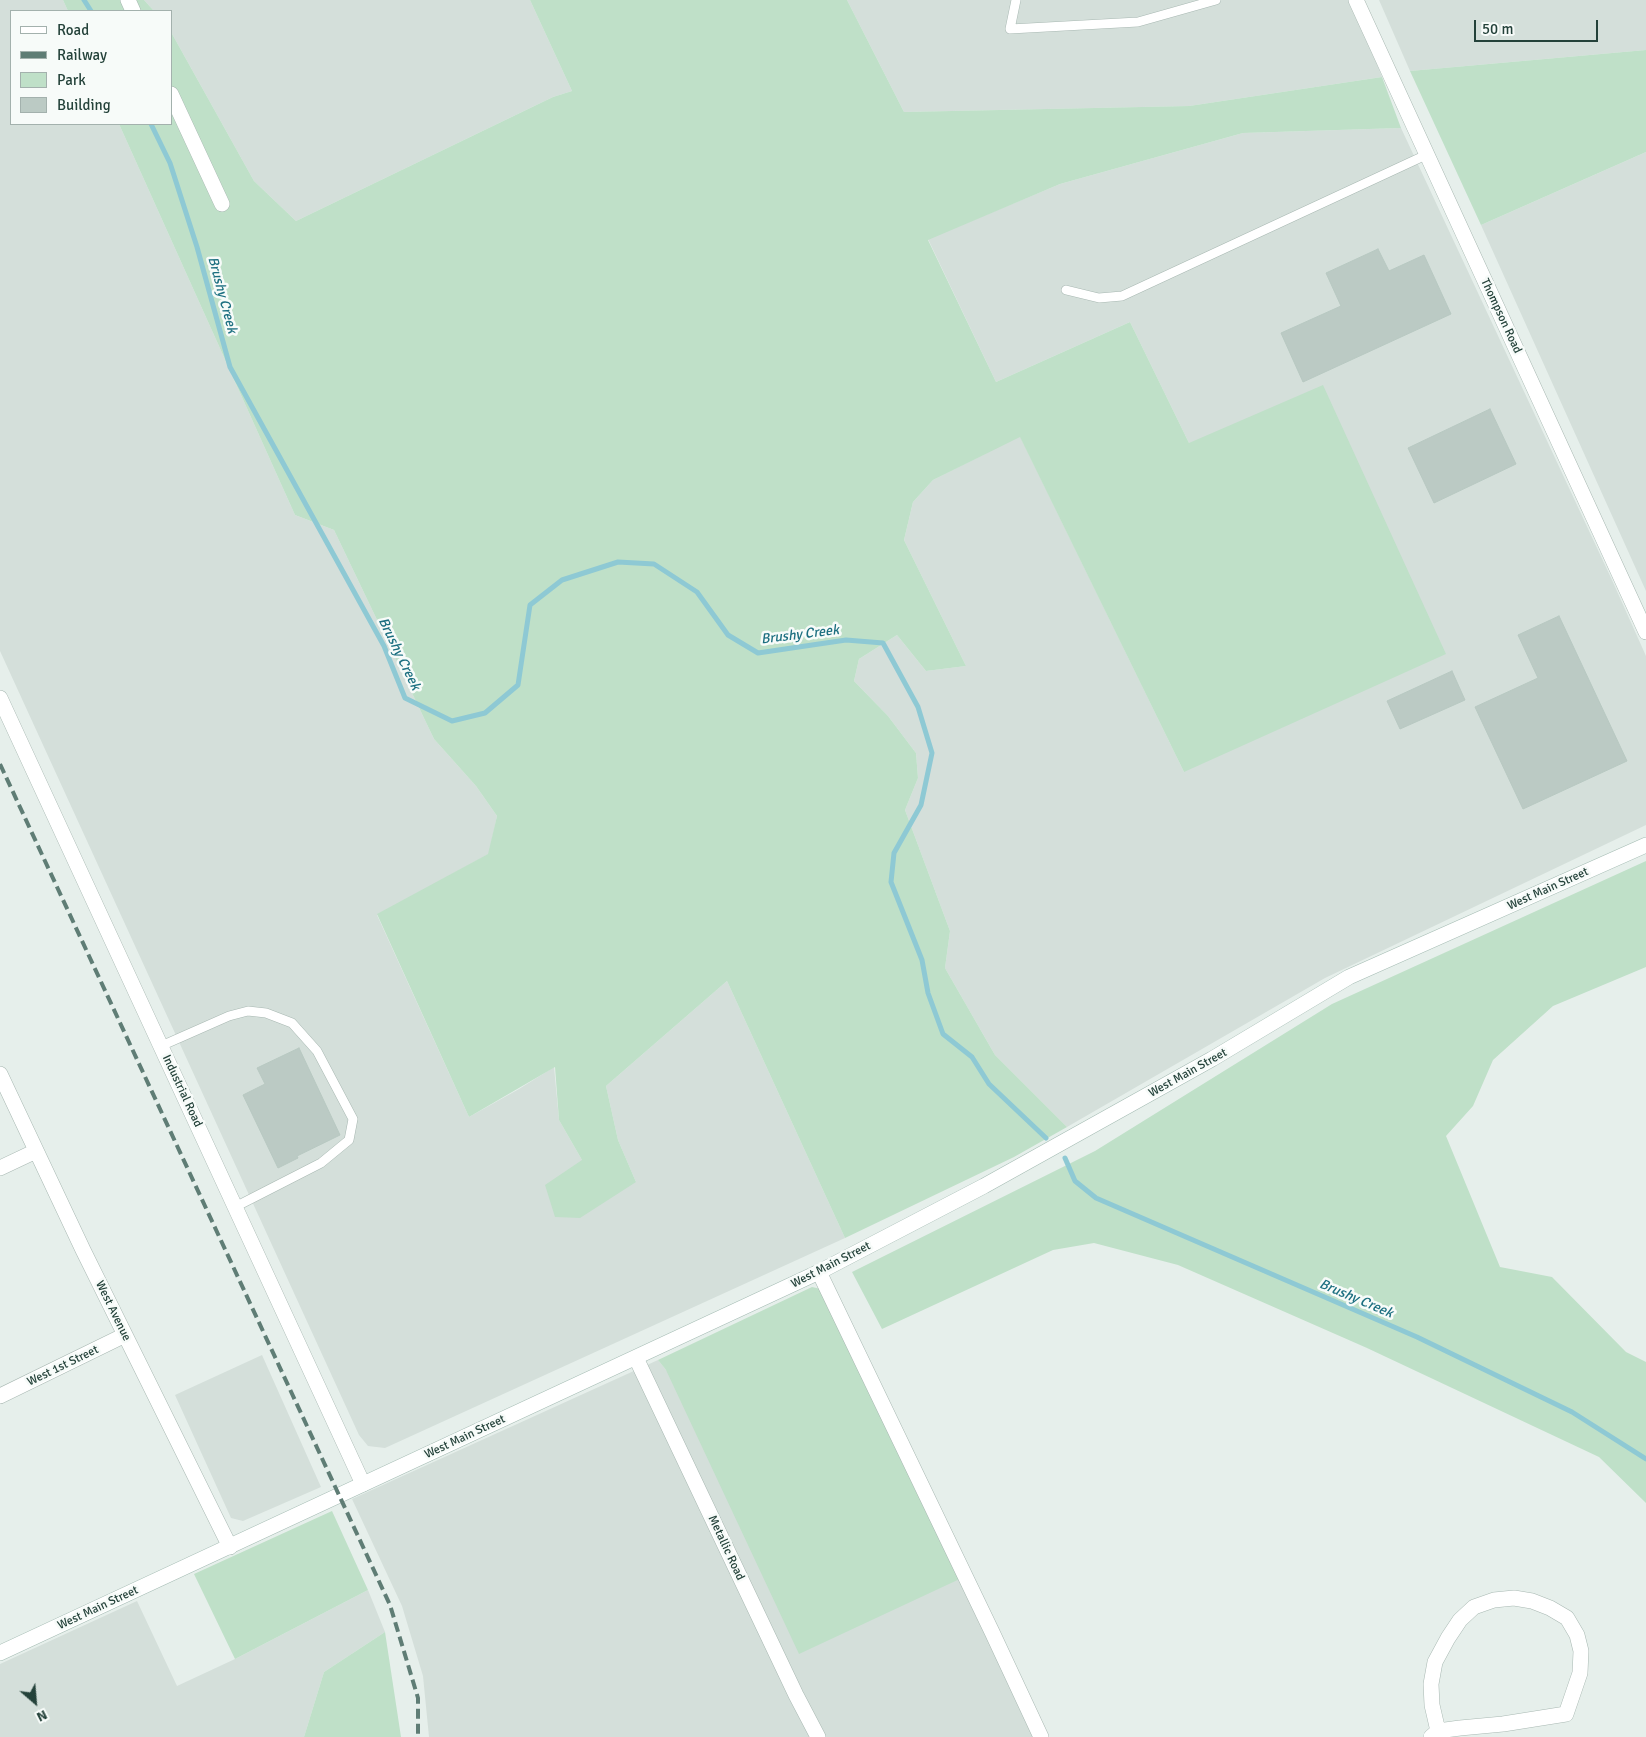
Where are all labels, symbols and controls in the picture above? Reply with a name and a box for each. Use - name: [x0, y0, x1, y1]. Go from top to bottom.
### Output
- legend: [10, 10, 172, 125]
- scale bar: [1476, 10, 1600, 42]
- text: 50 m: [1482, 20, 1513, 38]
- text: Road: [57, 21, 89, 39]
- text: Railway: [57, 46, 107, 64]
- text: Park: [57, 71, 86, 89]
- text: Building: [57, 96, 111, 114]
- water label: Brushy Creek: [204, 255, 240, 335]
- street label: Thompson Road: [1477, 276, 1525, 356]
- water label: Brushy Creek: [374, 615, 424, 693]
- water label: Brushy Creek: [760, 622, 840, 648]
- street label: West Main Street: [1505, 865, 1591, 913]
- street label: West Main Street: [1146, 1046, 1230, 1100]
- street label: Industrial Road: [159, 1052, 205, 1130]
- street label: West Main Street: [789, 1239, 873, 1291]
- water label: Brushy Creek: [1317, 1276, 1395, 1322]
- street label: West Avenue: [92, 1278, 134, 1344]
- street label: West 1st Street: [25, 1343, 101, 1389]
- street label: West Main Street: [422, 1412, 508, 1462]
- street label: Metallic Road: [705, 1513, 747, 1583]
- street label: West Main Street: [55, 1583, 141, 1633]
- north arrow: [10, 1677, 60, 1727]
- text: N: [34, 1706, 50, 1726]

